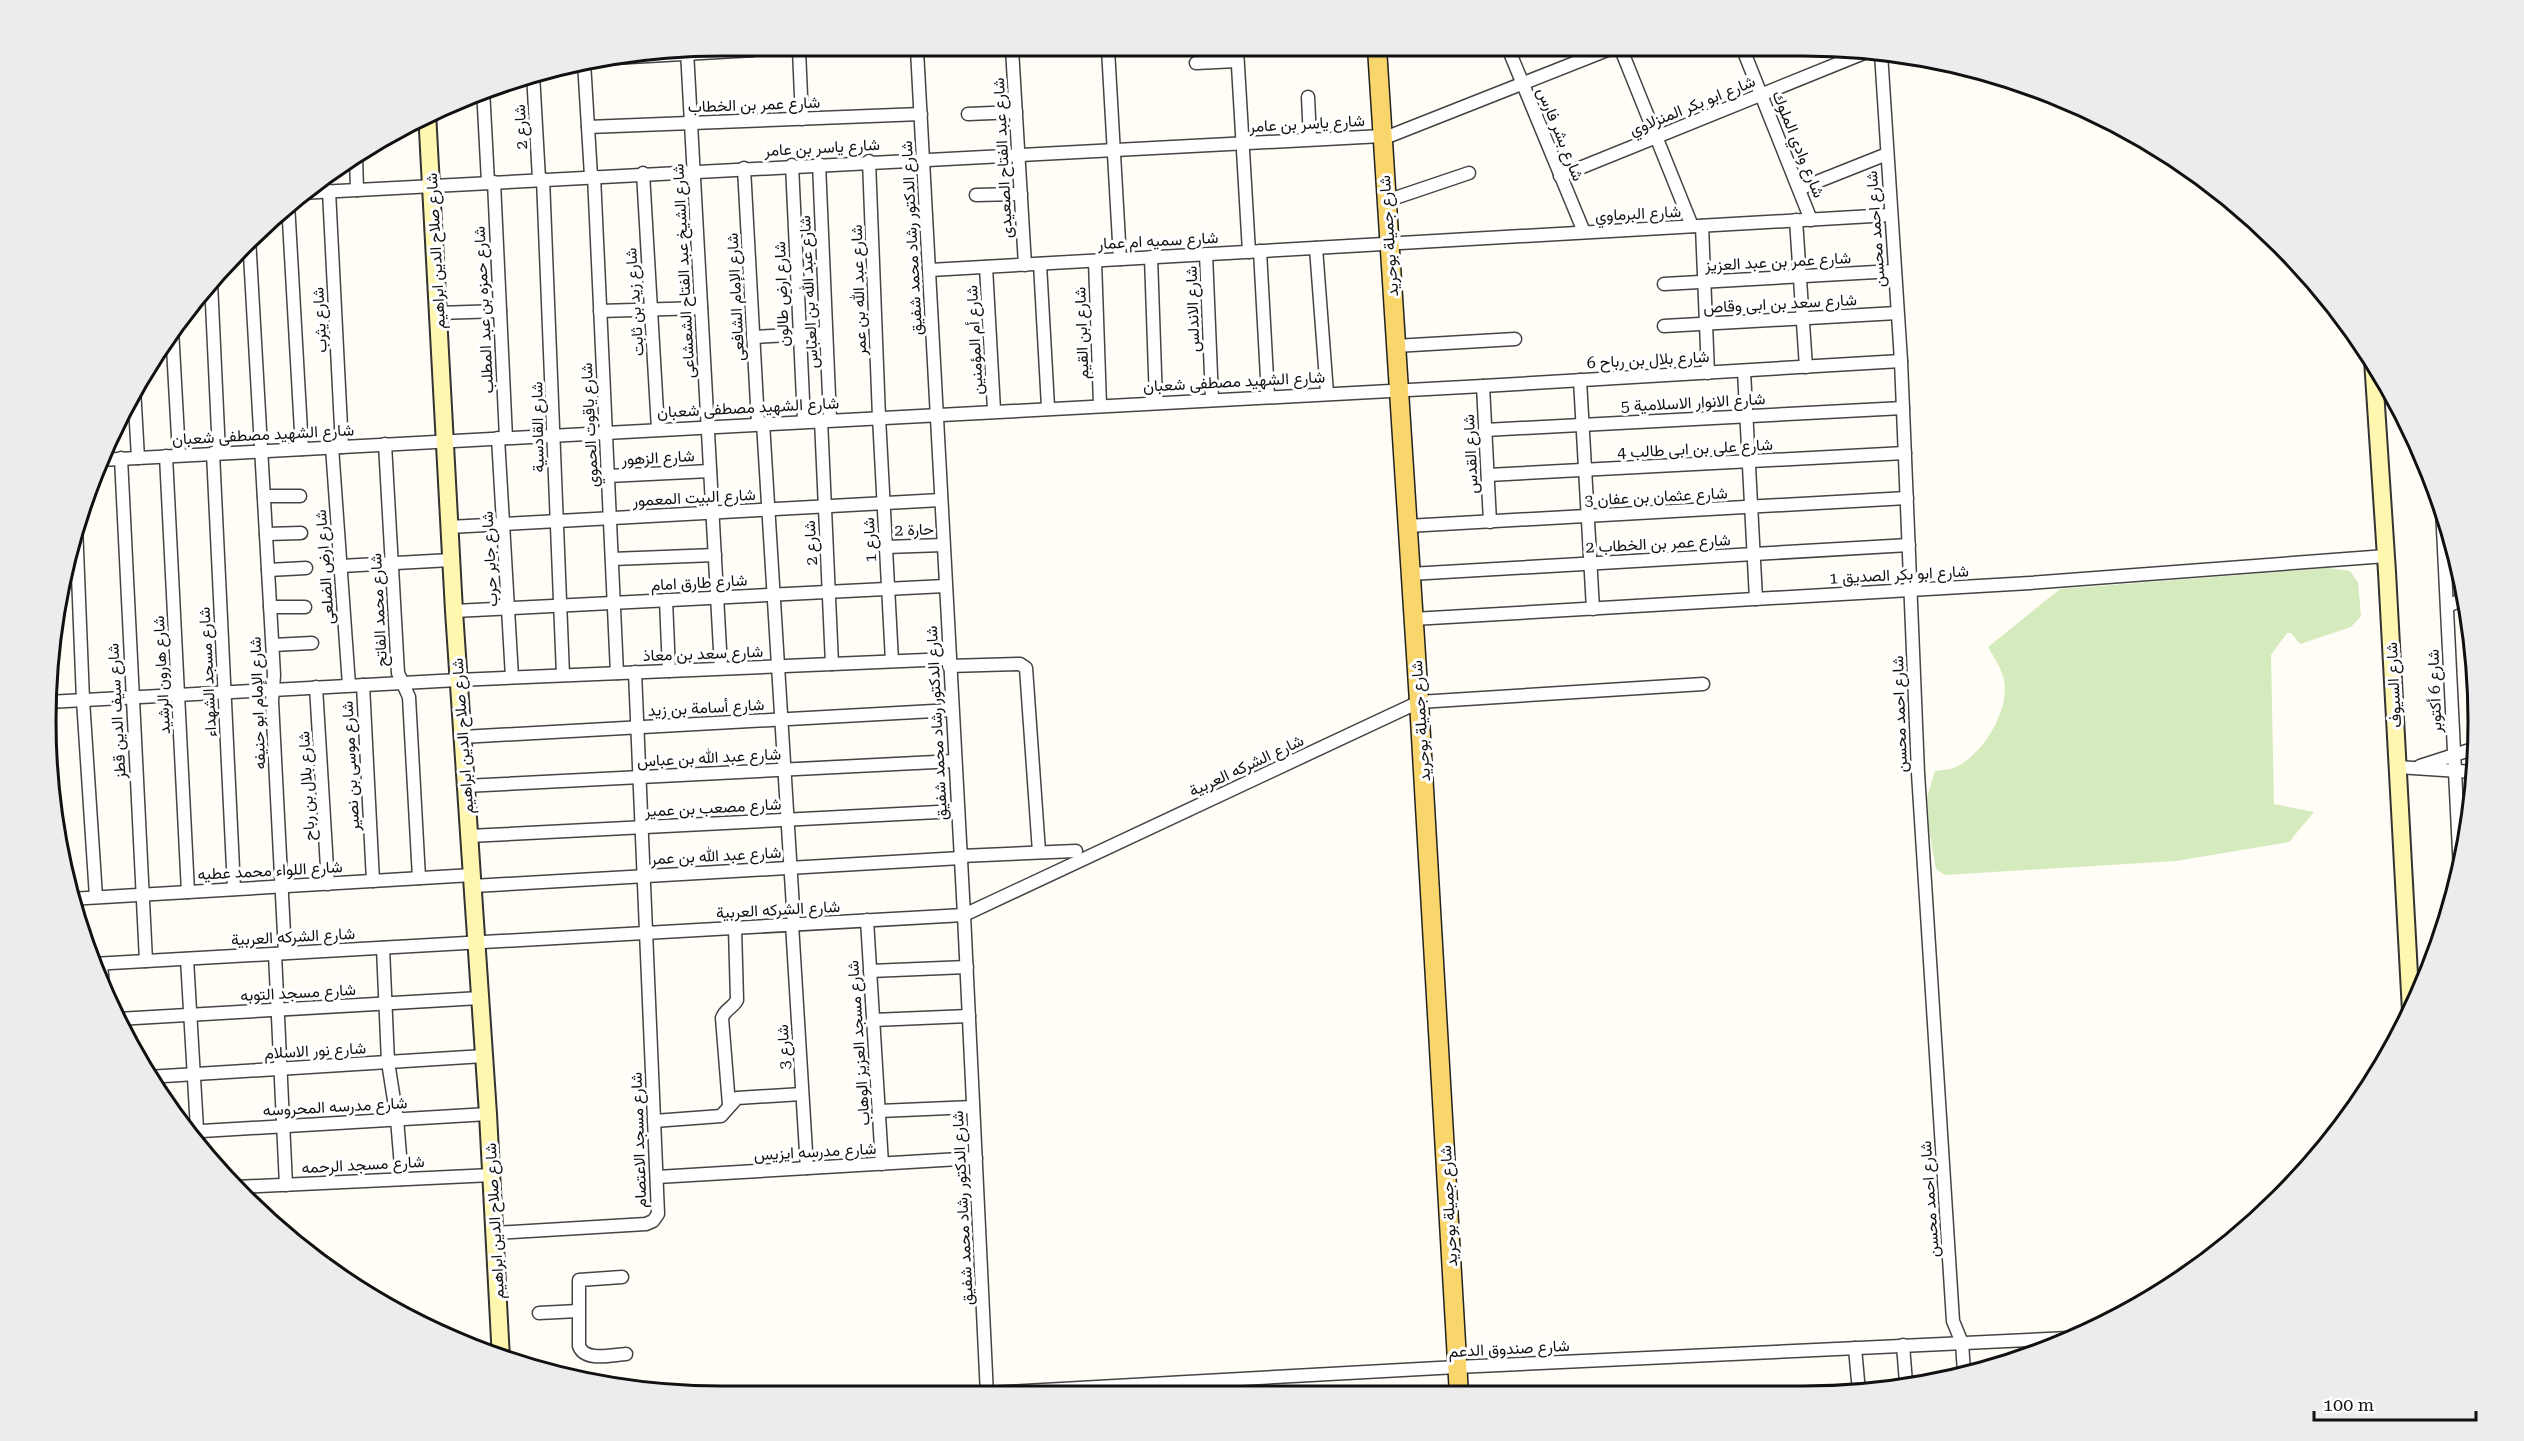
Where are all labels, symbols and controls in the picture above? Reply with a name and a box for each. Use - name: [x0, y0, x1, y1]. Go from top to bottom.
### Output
- street label: شارع ابو بكر المنزلاوي: [1626, 71, 1760, 143]
- street label: شارع عبد الفتاح الصعيدى: [989, 77, 1018, 239]
- street label: شارع بشر فارس: [1531, 85, 1588, 185]
- street label: شارع وادي الملوك: [1765, 88, 1829, 202]
- street label: شارع عمر بن الخطاب: [687, 93, 821, 118]
- street label: شارع 2: [510, 104, 533, 150]
- street label: شارع ياسر بن عامر: [1248, 111, 1365, 138]
- street label: شارع ياسر بن عامر: [763, 135, 880, 162]
- street label: شارع الدكتور رشاد محمد شفيق: [897, 140, 928, 336]
- street label: شارع الشيخ عبد الفتاح الشعشاعى: [668, 163, 701, 379]
- street label: شارع احمد محسن: [1862, 170, 1891, 288]
- street label: شارع صلاح الدين ابراهيم: [422, 172, 451, 329]
- street label: شارع جميلة بوحريد: [1375, 175, 1404, 297]
- street label: شارع البرماوي: [1595, 202, 1682, 229]
- street label: شارع عبد الله بن العباس: [795, 215, 824, 369]
- street label: شارع عبد الله بن عمر: [847, 224, 872, 357]
- street label: شارع حمزه بن عبد المطلب: [470, 226, 499, 394]
- street label: شارع سميه ام عمار: [1096, 228, 1219, 255]
- street label: شارع الإمام الشافعى: [723, 232, 750, 361]
- street label: شارع ارض طالون: [770, 241, 795, 347]
- street label: شارع زيد بن ثابت: [621, 247, 650, 357]
- street label: شارع عمر بن عبد العزيز: [1704, 248, 1852, 277]
- street label: شارع الاندلس: [1181, 265, 1206, 353]
- street label: شارع أم المؤمنين: [962, 284, 989, 395]
- street label: شارع يثرب: [308, 286, 333, 353]
- street label: شارع ابن القيم: [1070, 286, 1095, 380]
- street label: شارع سعد بن ابى وقاص: [1703, 290, 1857, 319]
- street label: شارع بلال بن رباح 6: [1586, 347, 1710, 374]
- street label: شارع ياقوت الحموي: [577, 362, 606, 488]
- street label: شارع الشهيد مصطفى شعبان: [1143, 367, 1326, 398]
- street label: شارع القادسية: [527, 381, 550, 473]
- street label: شارع الانوار الاسلامية 5: [1620, 389, 1766, 418]
- street label: شارع الشهيد مصطفى شعبان: [657, 393, 840, 424]
- street label: شارع القدس: [1459, 413, 1484, 494]
- street label: شارع الشهيد مصطفى شعبان: [172, 420, 355, 451]
- street label: شارع على بن ابى طالب 4: [1617, 435, 1773, 464]
- street label: شارع الزهور: [620, 446, 695, 471]
- street label: شارع عثمان بن عفان 3: [1584, 483, 1728, 512]
- street label: شارع البيت المعمور: [631, 485, 756, 512]
- street label: شارع ارض الضلعى: [311, 509, 340, 625]
- street label: شارع جابر حرب: [478, 511, 503, 607]
- street label: شارع 1: [859, 517, 882, 563]
- street label: حارة 2: [894, 519, 934, 541]
- street label: شارع 2: [800, 520, 823, 566]
- street label: شارع عمر بن الخطاب 2: [1585, 530, 1731, 559]
- street label: شارع محمد الفاتح: [366, 553, 393, 667]
- street label: شارع ابو بكر الصديق 1: [1829, 561, 1969, 590]
- street label: شارع طارق امام: [650, 570, 748, 597]
- street label: شارع مسجد الشهداء: [195, 606, 222, 737]
- street label: شارع هارون الرشيد: [149, 615, 176, 735]
- street label: شارع الدكتور رشاد محمد شفيق: [922, 625, 953, 821]
- street label: شارع الإمام ابو حنيفه: [246, 636, 271, 770]
- street label: شارع سعد بن معاذ: [643, 642, 764, 667]
- street label: شارع السيوف: [2382, 642, 2407, 728]
- street label: شارع سيف الدين قطز: [103, 643, 132, 780]
- street label: شارع 6 أكتوبر: [2424, 649, 2447, 734]
- street label: شارع احمد محسن: [1888, 655, 1913, 773]
- street label: شارع صلاح الدين ابراهيم: [448, 657, 479, 815]
- street label: شارع جميلة بوحريد: [1407, 660, 1436, 782]
- street label: شارع أسامة بن زيد: [647, 695, 765, 722]
- street label: شارع موسى بن نصير: [338, 700, 365, 832]
- street label: شارع بلال بن رباح: [294, 731, 321, 841]
- street label: شارع الشركه العربية: [1186, 731, 1307, 802]
- street label: شارع عبد الله بن عباس: [637, 744, 782, 773]
- street label: شارع مصعب بن عمير: [643, 794, 782, 823]
- street label: شارع عبد الله بن عمر: [649, 843, 782, 870]
- street label: شارع اللواء محمد عطيه: [197, 857, 343, 886]
- street label: شارع الشركه العربية: [715, 897, 841, 924]
- street label: شارع الشركه العربية: [230, 924, 356, 951]
- street label: شارع مسجد العزيز الوهاب: [843, 959, 876, 1126]
- street label: شارع مسجد التوبه: [240, 980, 357, 1007]
- street label: شارع 3: [773, 1024, 796, 1070]
- street label: شارع نور الاسلام: [264, 1038, 367, 1065]
- street label: شارع مسجد الاعتصام: [627, 1072, 652, 1208]
- street label: شارع مدرسه المحروسه: [262, 1093, 408, 1122]
- street label: شارع الدكتور رشاد محمد شفيق: [948, 1110, 979, 1306]
- street label: شارع مدرسه ايزيس: [753, 1139, 877, 1166]
- street label: شارع احمد محسن: [1916, 1140, 1945, 1258]
- street label: شارع صلاح الدين ابراهيم: [481, 1142, 510, 1299]
- street label: شارع جميلة بوحريد: [1436, 1145, 1463, 1267]
- street label: شارع مسجد الرحمه: [301, 1152, 425, 1179]
- street label: شارع صندوق الدعم: [1448, 1336, 1570, 1363]
- scale bar: [2314, 1384, 2476, 1422]
- text: 100 m: [2323, 1394, 2374, 1415]

